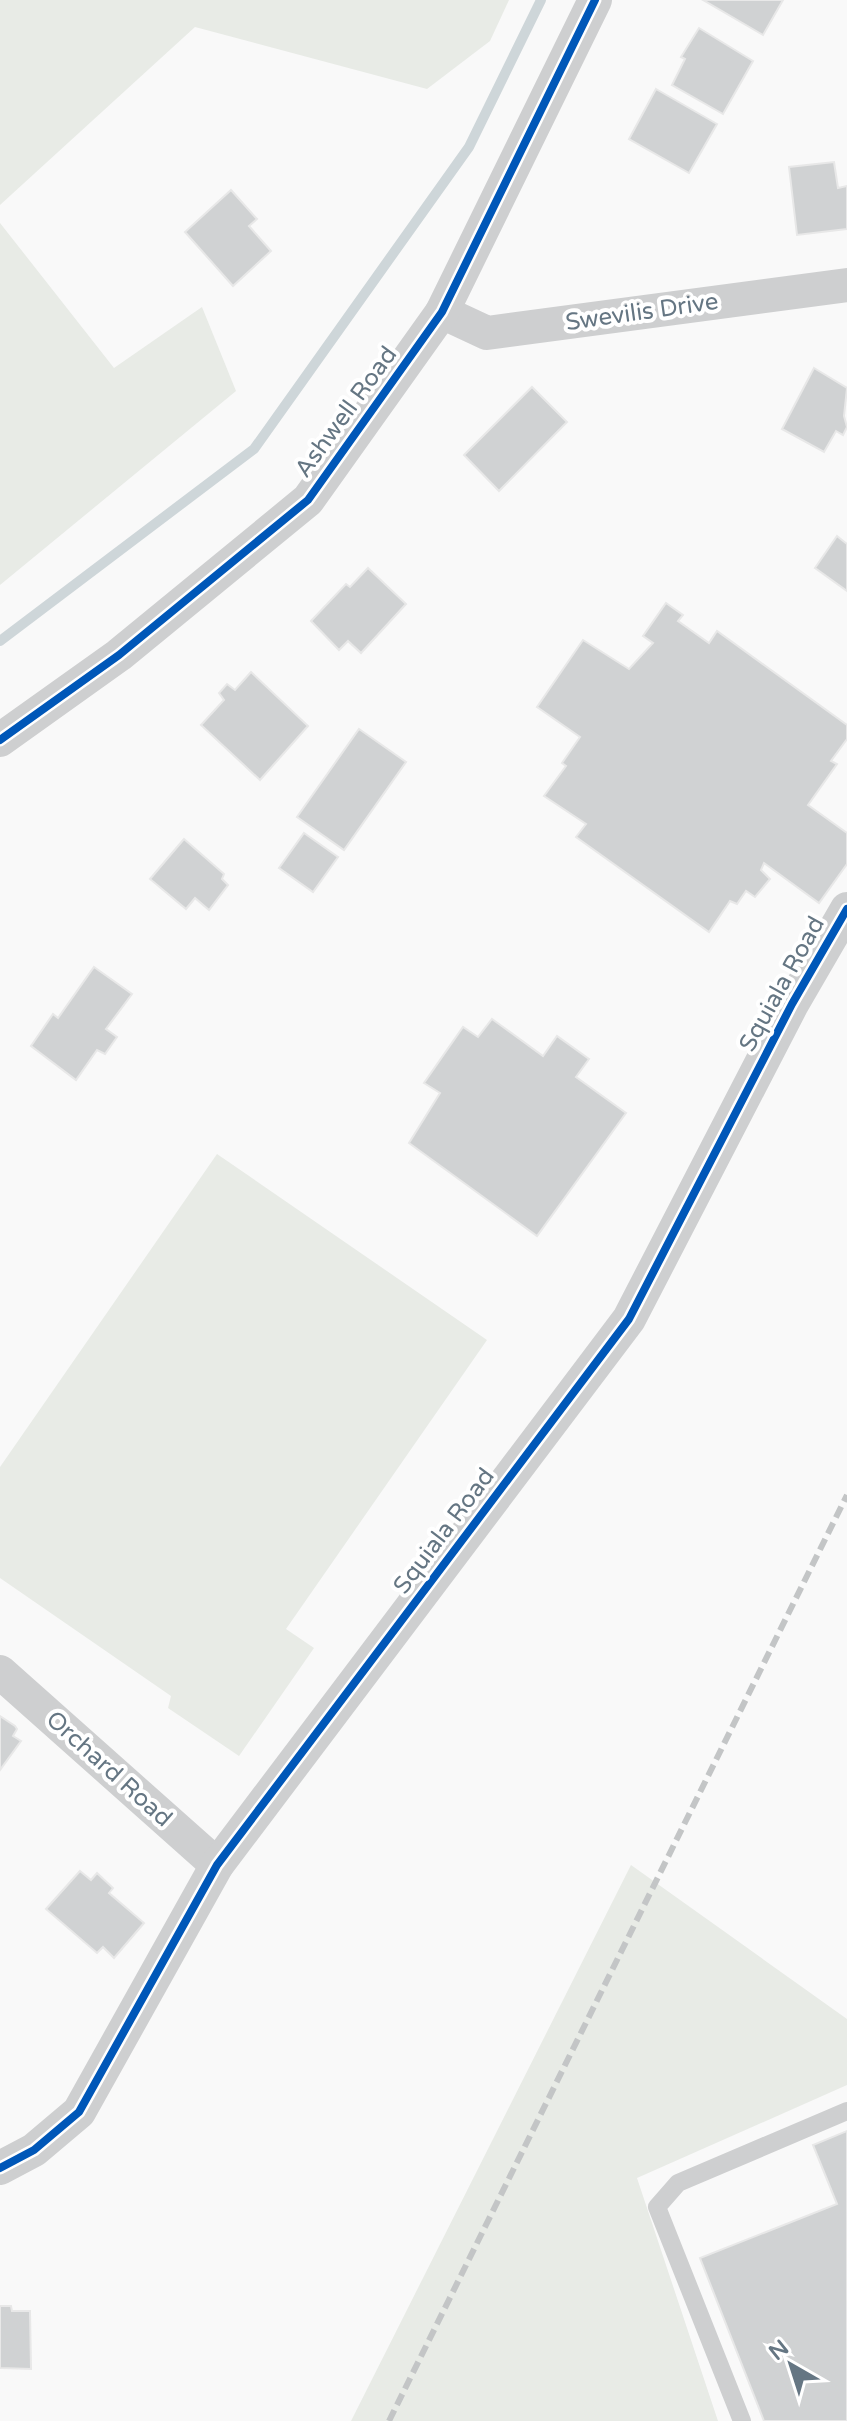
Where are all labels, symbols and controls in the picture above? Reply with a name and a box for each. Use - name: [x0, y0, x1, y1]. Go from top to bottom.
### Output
- street label: Swevilis Drive: [564, 287, 720, 337]
- street label: Ashwell Road: [289, 341, 403, 483]
- street label: Squiala Road: [733, 911, 831, 1057]
- street label: Squiala Road: [387, 1462, 501, 1600]
- street label: Orchard Road: [40, 1705, 178, 1833]
- north arrow: [751, 2325, 831, 2405]
- text: N: [764, 2335, 794, 2366]

